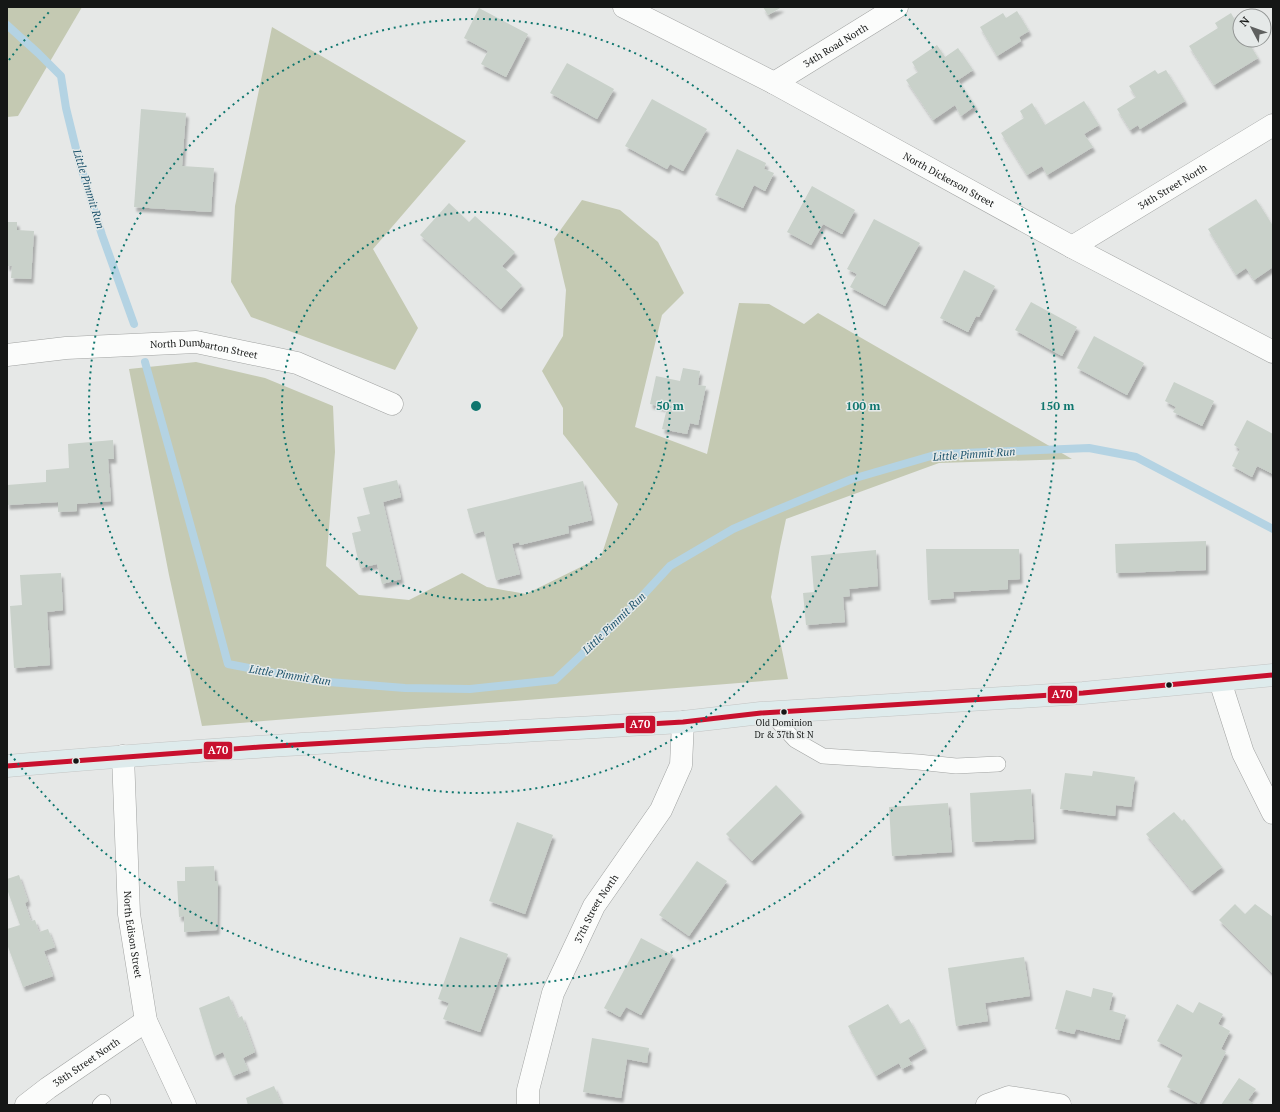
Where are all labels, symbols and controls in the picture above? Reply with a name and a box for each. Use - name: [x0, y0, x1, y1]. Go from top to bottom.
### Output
- north arrow: [1232, 8, 1272, 48]
- text: N: [1236, 13, 1253, 29]
- street label: 34th Road North: [800, 20, 870, 70]
- water label: Little Pimmit Run: [70, 147, 108, 231]
- street label: North Dickerson Street: [901, 149, 997, 210]
- street label: 34th Street North: [1135, 160, 1209, 212]
- street label: North Dumbarton Street: [150, 335, 259, 361]
- text: 50 m: [656, 398, 684, 413]
- text: 100 m: [846, 398, 880, 413]
- text: 150 m: [1040, 398, 1074, 413]
- centre of rings: [469, 399, 483, 413]
- water label: Little Pimmit Run: [931, 444, 1016, 464]
- water label: Little Pimmit Run: [579, 589, 649, 657]
- water label: Little Pimmit Run: [247, 661, 332, 688]
- unlabelled marker: [1164, 680, 1174, 690]
- line badge: A70: [1047, 685, 1078, 704]
- text: A70: [1052, 687, 1072, 701]
- marker: Old Dominion Dr & 37th St N: [779, 707, 789, 717]
- line badge: A70: [625, 715, 656, 734]
- text: A70: [630, 717, 650, 731]
- place label: Old Dominion Dr & 37th St N: [755, 717, 814, 741]
- line badge: A70: [203, 741, 233, 760]
- text: A70: [208, 743, 228, 757]
- unlabelled marker: [71, 756, 81, 766]
- street label: 37th Street North: [571, 871, 621, 945]
- street label: North Edison Street: [122, 891, 146, 979]
- street label: 38th Street North: [50, 1034, 122, 1089]

